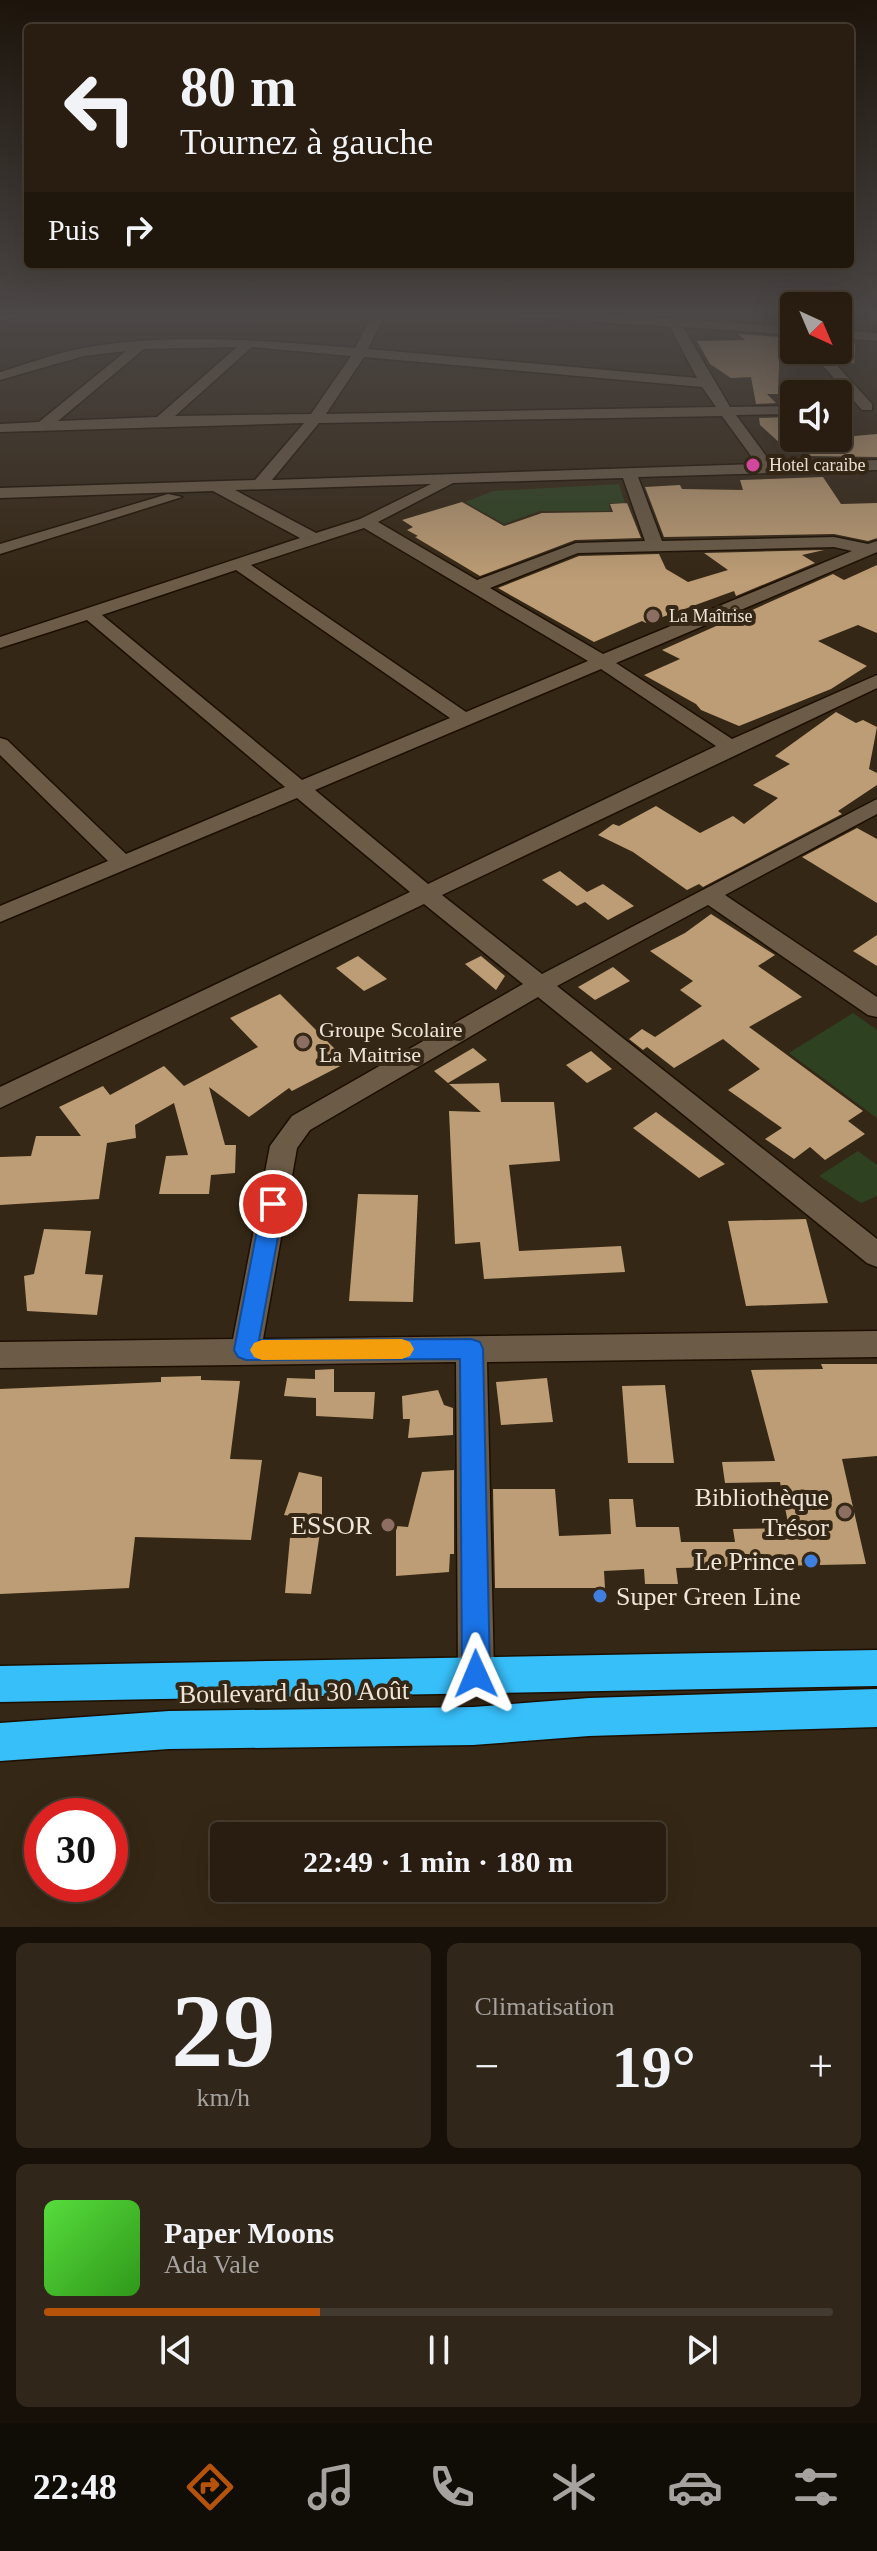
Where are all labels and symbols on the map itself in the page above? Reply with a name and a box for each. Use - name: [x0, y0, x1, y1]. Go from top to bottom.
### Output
- north arrow: [780, 292, 852, 364]
- place label: Hotel caraibe: [769, 455, 865, 475]
- marker: Hotel caraibe: [744, 456, 762, 474]
- place label: La Maîtrise: [669, 606, 752, 626]
- marker: La Maîtrise: [644, 607, 662, 625]
- place label: Groupe Scolaire La Maitrise: [319, 1017, 463, 1067]
- marker: Groupe Scolaire La Maitrise: [294, 1033, 312, 1051]
- pin: [239, 1170, 307, 1238]
- place label: Bibliothèque Trésor: [695, 1483, 829, 1542]
- marker: Bibliothèque Trésor: [836, 1503, 854, 1521]
- place label: ESSOR: [291, 1511, 373, 1540]
- marker: ESSOR: [379, 1516, 397, 1534]
- place label: Le Prince: [695, 1547, 795, 1576]
- marker: Le Prince: [802, 1552, 820, 1570]
- place label: Super Green Line: [616, 1582, 801, 1611]
- marker: Super Green Line: [591, 1587, 609, 1605]
- position arrow: [434, 1632, 518, 1716]
- street label: Boulevard du 30 Août: [179, 1676, 410, 1709]
- speed limit sign: 30: [24, 1798, 128, 1902]

